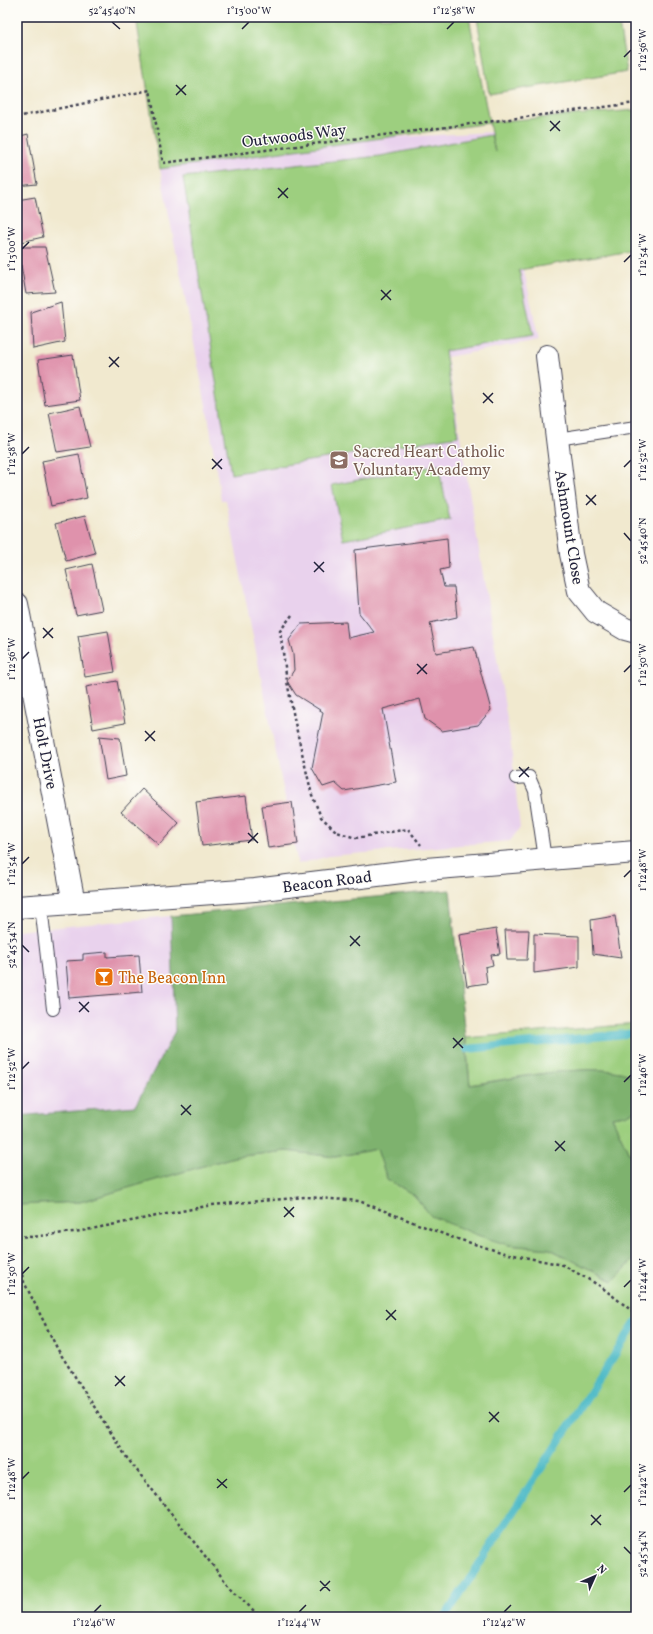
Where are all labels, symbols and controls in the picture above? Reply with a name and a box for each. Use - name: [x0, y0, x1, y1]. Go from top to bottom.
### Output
- text: 52°45'40"N: [88, 4, 136, 18]
- text: 1°13'00"W: [227, 4, 271, 18]
- text: 1°12'58"W: [433, 4, 475, 18]
- text: 1°12'56"W: [636, 29, 650, 71]
- street label: Outwoods Way: [241, 120, 348, 154]
- text: 1°13'00"W: [5, 227, 19, 271]
- text: 1°12'54"W: [636, 233, 650, 277]
- text: 1°12'58"W: [5, 433, 19, 475]
- text: 1°12'52"W: [636, 439, 650, 481]
- place label: Sacred Heart Catholic Voluntary Academy: [353, 442, 505, 482]
- school or university icon: Sacred Heart Catholic Voluntary Academy: [328, 449, 350, 471]
- street label: Ashmount Close: [548, 468, 588, 586]
- text: 52°45'40"N: [636, 517, 650, 565]
- text: 1°12'56"W: [5, 638, 19, 680]
- text: 1°12'50"W: [636, 643, 650, 687]
- street label: Holt Drive: [26, 715, 62, 791]
- text: 1°12'54"W: [5, 842, 19, 886]
- text: 1°12'48"W: [636, 849, 650, 891]
- street label: Beacon Road: [281, 867, 373, 899]
- text: 52°45'34"N: [5, 921, 19, 969]
- bar icon: The Beacon Inn: [93, 966, 115, 988]
- place label: The Beacon Inn: [118, 968, 226, 990]
- text: 1°12'52"W: [5, 1048, 19, 1090]
- text: 1°12'46"W: [636, 1054, 650, 1096]
- text: 1°12'50"W: [5, 1252, 19, 1296]
- text: 1°12'44"W: [636, 1258, 650, 1302]
- text: 1°12'48"W: [5, 1458, 19, 1500]
- text: 1°12'42"W: [636, 1464, 650, 1506]
- text: 52°45'34"N: [636, 1530, 650, 1578]
- north arrow: [575, 1556, 615, 1596]
- text: N: [593, 1562, 609, 1578]
- text: 1°12'46"W: [73, 1616, 115, 1630]
- text: 1°12'44"W: [277, 1616, 321, 1630]
- text: 1°12'42"W: [483, 1616, 525, 1630]

